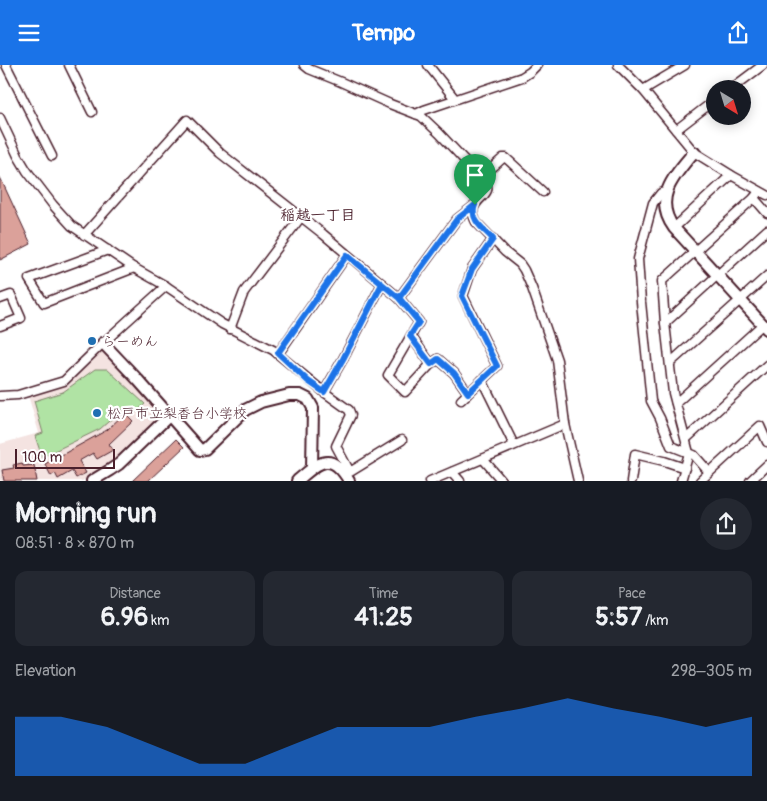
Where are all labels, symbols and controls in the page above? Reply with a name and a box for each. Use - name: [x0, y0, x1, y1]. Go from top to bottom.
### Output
- icon: menu: [15, 19, 43, 47]
- text: Tempo: [352, 19, 415, 47]
- icon: share: [724, 19, 752, 47]
- north arrow: [706, 80, 751, 125]
- map controls: [706, 80, 751, 125]
- pin: [454, 154, 496, 205]
- icon: arrive: [461, 161, 489, 189]
- district label: 稲越一丁目: [280, 206, 356, 225]
- place label: らーめん: [102, 333, 158, 350]
- marker: らーめん: [86, 335, 98, 347]
- place label: 松戸市立梨香台小学校: [107, 405, 247, 422]
- marker: 松戸市立梨香台小学校: [91, 407, 103, 419]
- scale bar: [15, 446, 115, 469]
- text: 100 m: [22, 449, 62, 466]
- text: Morning run: [15, 496, 157, 531]
- button: share: [700, 498, 752, 550]
- text: 08:51 · 8 × 870 m: [15, 533, 134, 553]
- text: Distance: [110, 585, 161, 602]
- text: Time: [369, 585, 398, 602]
- text: Pace: [618, 585, 646, 602]
- text: 6.96: [101, 602, 148, 633]
- text: 41:25: [354, 602, 413, 633]
- text: 5:57: [595, 602, 642, 633]
- text: km: [148, 612, 170, 629]
- text: /km: [642, 612, 669, 629]
- text: Elevation: [15, 661, 76, 681]
- text: 298–305 m: [671, 661, 752, 681]

